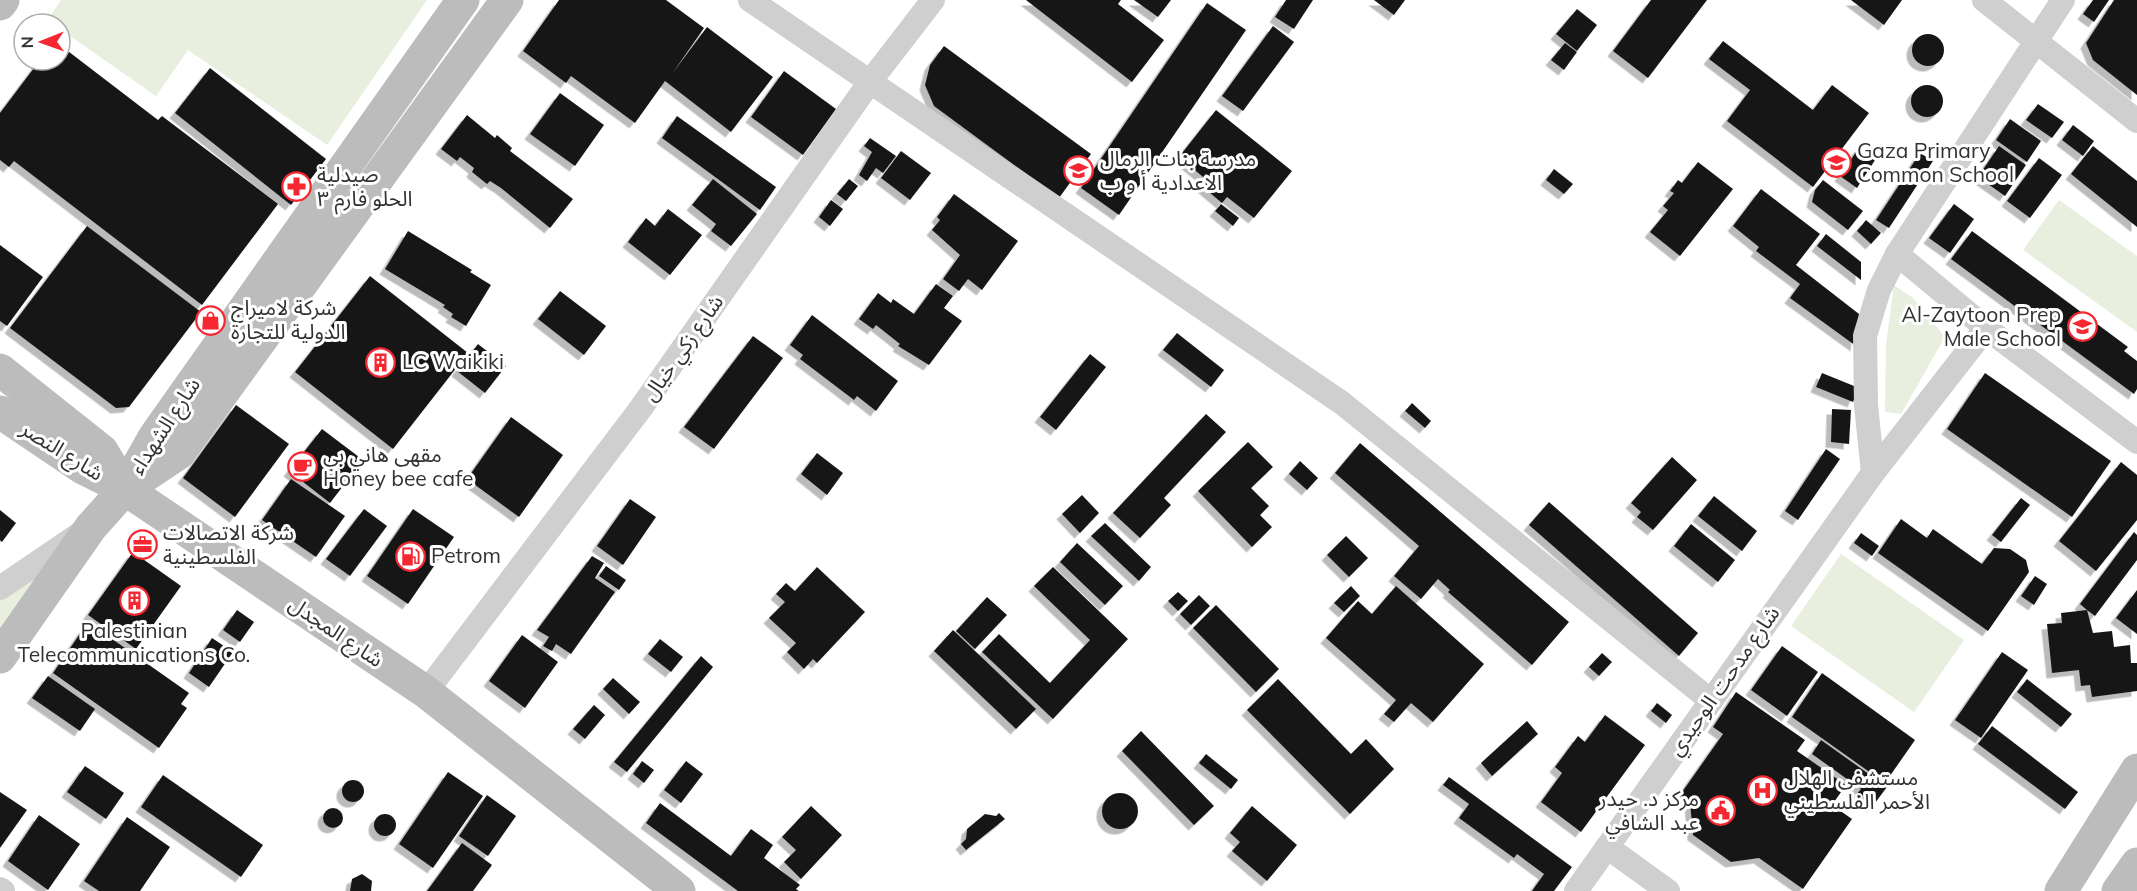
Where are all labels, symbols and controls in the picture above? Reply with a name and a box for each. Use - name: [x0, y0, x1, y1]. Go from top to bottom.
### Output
- north arrow: [12, 12, 72, 72]
- text: N: [17, 36, 37, 48]
- place label: Gaza Primary Common School: [1857, 137, 2014, 187]
- place label: مدرسة بنات الرمال الاعدادية أ و ب: [1100, 145, 1256, 195]
- school or university icon: Gaza Primary Common School: [1820, 147, 1852, 179]
- school or university icon: مدرسة بنات الرمال الاعدادية أ و ب: [1063, 155, 1095, 187]
- place label: صيدلية الحلو فارم ٣: [317, 161, 413, 215]
- pharmacy icon: صيدلية الحلو فارم ٣: [280, 171, 312, 203]
- street label: شارع زكي خيال: [636, 289, 732, 408]
- place label: شركة لاميراج الدولية للتجارة: [231, 294, 345, 344]
- place label: Al-Zaytoon Prep Male School: [1901, 301, 2061, 351]
- shop icon: شركة لاميراج الدولية للتجارة: [194, 304, 226, 336]
- school or university icon: Al-Zaytoon Prep Male School: [2066, 311, 2098, 343]
- building icon: LC Waikiki: [365, 346, 397, 378]
- place label: LC Waikiki: [402, 348, 504, 374]
- street label: شارع الشهداء: [123, 372, 208, 480]
- street label: شارع النصر: [14, 414, 109, 488]
- place label: مقهى هاني بي Honey bee cafe: [323, 441, 473, 491]
- cafe icon: مقهى هاني بي Honey bee cafe: [286, 451, 318, 483]
- place label: شركة الاتصالات الفلسطينية: [163, 519, 294, 569]
- office icon: شركة الاتصالات الفلسطينية: [126, 529, 158, 561]
- fuel station icon: Petrom: [394, 540, 426, 572]
- place label: Petrom: [431, 542, 501, 568]
- building icon: Palestinian Telecommunications Co.: [118, 584, 150, 616]
- street label: شارع المجدل: [283, 590, 389, 675]
- street label: شارع مدحت الوحيدي: [1662, 600, 1788, 763]
- place label: Palestinian Telecommunications Co.: [18, 617, 250, 667]
- place label: مستشفى الهلال الأحمر الفلسطيني: [1784, 764, 1930, 818]
- hospital icon: مستشفى الهلال الأحمر الفلسطيني: [1747, 774, 1779, 806]
- place label: مركز د. حيدر عبد الشافي: [1598, 785, 1699, 839]
- public building icon: مركز د. حيدر عبد الشافي: [1704, 795, 1736, 827]

